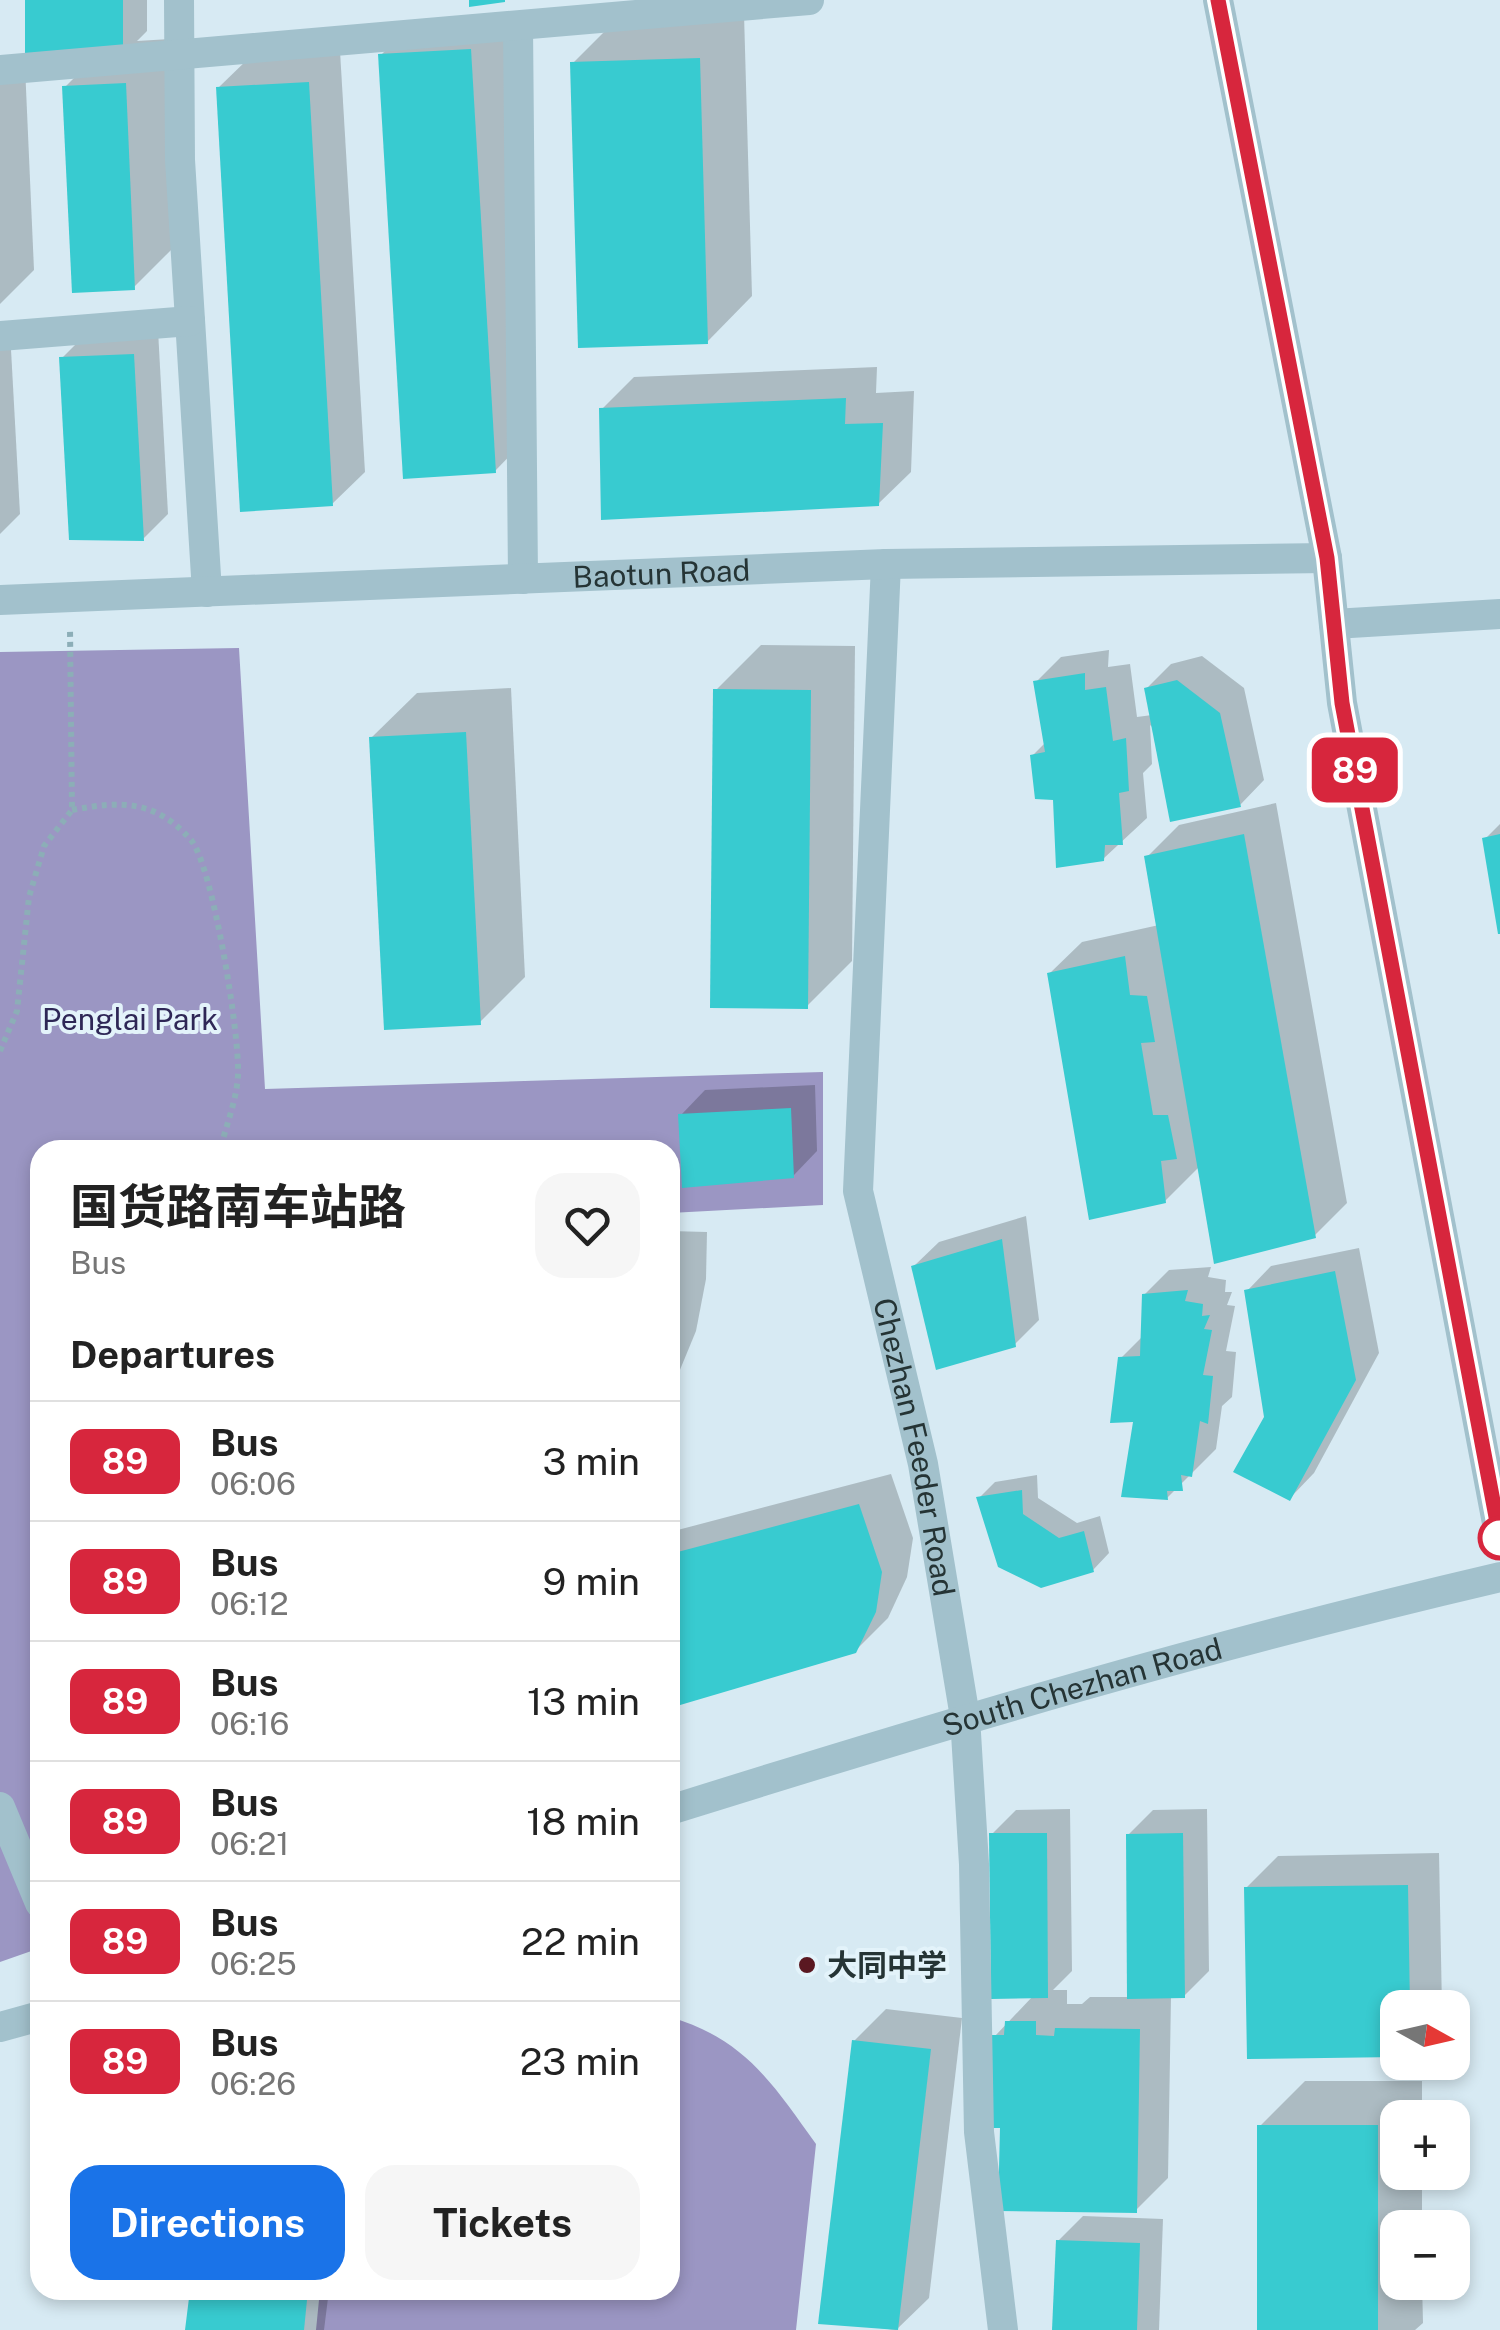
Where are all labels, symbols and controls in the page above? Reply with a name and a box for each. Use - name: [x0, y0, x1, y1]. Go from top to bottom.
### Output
- street label: Baotun Road: [572, 552, 751, 595]
- line badge: 89: [1310, 738, 1400, 802]
- text: 89: [1332, 750, 1378, 791]
- park label: Penglai Park: [42, 1001, 218, 1037]
- button: heart: [535, 1173, 640, 1278]
- text: 国货路南车站路: [70, 1178, 406, 1235]
- text: Bus: [70, 1244, 126, 1281]
- street label: Chezhan Feeder Road: [866, 1294, 963, 1599]
- text: Departures: [70, 1332, 275, 1377]
- text: Bus: [210, 1420, 279, 1465]
- text: 3 min: [542, 1439, 640, 1484]
- text: 89: [102, 1441, 148, 1482]
- text: 06:06: [210, 1465, 296, 1502]
- unlabelled marker: [1479, 1517, 1500, 1559]
- text: Bus: [210, 1540, 279, 1585]
- text: 9 min: [543, 1559, 640, 1604]
- text: 89: [102, 1561, 148, 1602]
- text: 06:12: [210, 1585, 289, 1622]
- street label: South Chezhan Road: [938, 1630, 1226, 1744]
- text: Bus: [210, 1660, 279, 1705]
- text: 13 min: [527, 1679, 640, 1724]
- text: 89: [102, 1681, 148, 1722]
- text: 06:16: [210, 1705, 289, 1742]
- text: Bus: [210, 1780, 279, 1825]
- text: 18 min: [526, 1799, 640, 1844]
- text: 89: [102, 1801, 148, 1842]
- text: 06:21: [210, 1825, 289, 1862]
- text: Bus: [210, 1900, 279, 1945]
- text: 22 min: [521, 1919, 640, 1964]
- text: 89: [102, 1921, 148, 1962]
- text: 06:25: [210, 1945, 297, 1982]
- place label: 大同中学: [827, 1947, 947, 1983]
- marker: 大同中学: [796, 1954, 818, 1976]
- north arrow: [1380, 1990, 1470, 2080]
- map controls: [1380, 1990, 1470, 2300]
- text: Bus: [210, 2020, 279, 2065]
- text: 23 min: [520, 2039, 640, 2084]
- text: 89: [102, 2041, 148, 2082]
- text: 06:26: [210, 2065, 296, 2102]
- button: +: [1380, 2100, 1470, 2190]
- button: Directions: [70, 2165, 345, 2280]
- button: Tickets: [365, 2165, 640, 2280]
- button: −: [1380, 2210, 1470, 2300]

